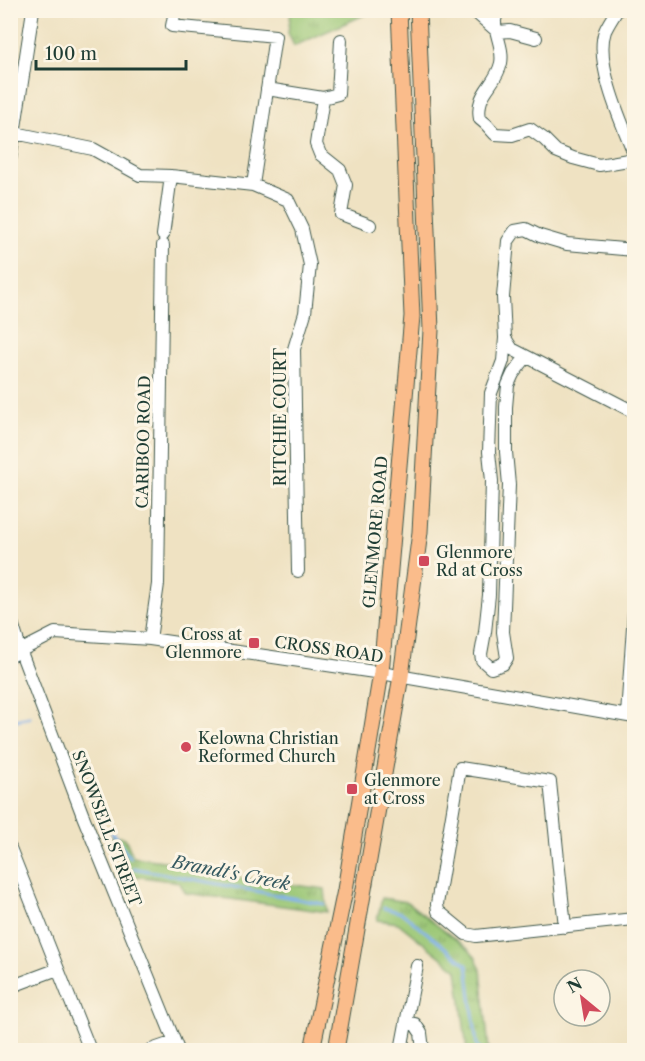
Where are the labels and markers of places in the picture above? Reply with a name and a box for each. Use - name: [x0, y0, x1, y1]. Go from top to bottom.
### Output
- place label: Glenmore Rd at Cross: [436, 542, 523, 580]
- marker: Glenmore Rd at Cross: [417, 554, 431, 568]
- place label: Cross at Glenmore: [165, 624, 242, 662]
- marker: Cross at Glenmore: [247, 636, 261, 650]
- place label: Kelowna Christian Reformed Church: [198, 728, 339, 766]
- marker: Kelowna Christian Reformed Church: [179, 740, 193, 754]
- place label: Glenmore at Cross: [364, 770, 441, 808]
- marker: Glenmore at Cross: [345, 782, 359, 796]

